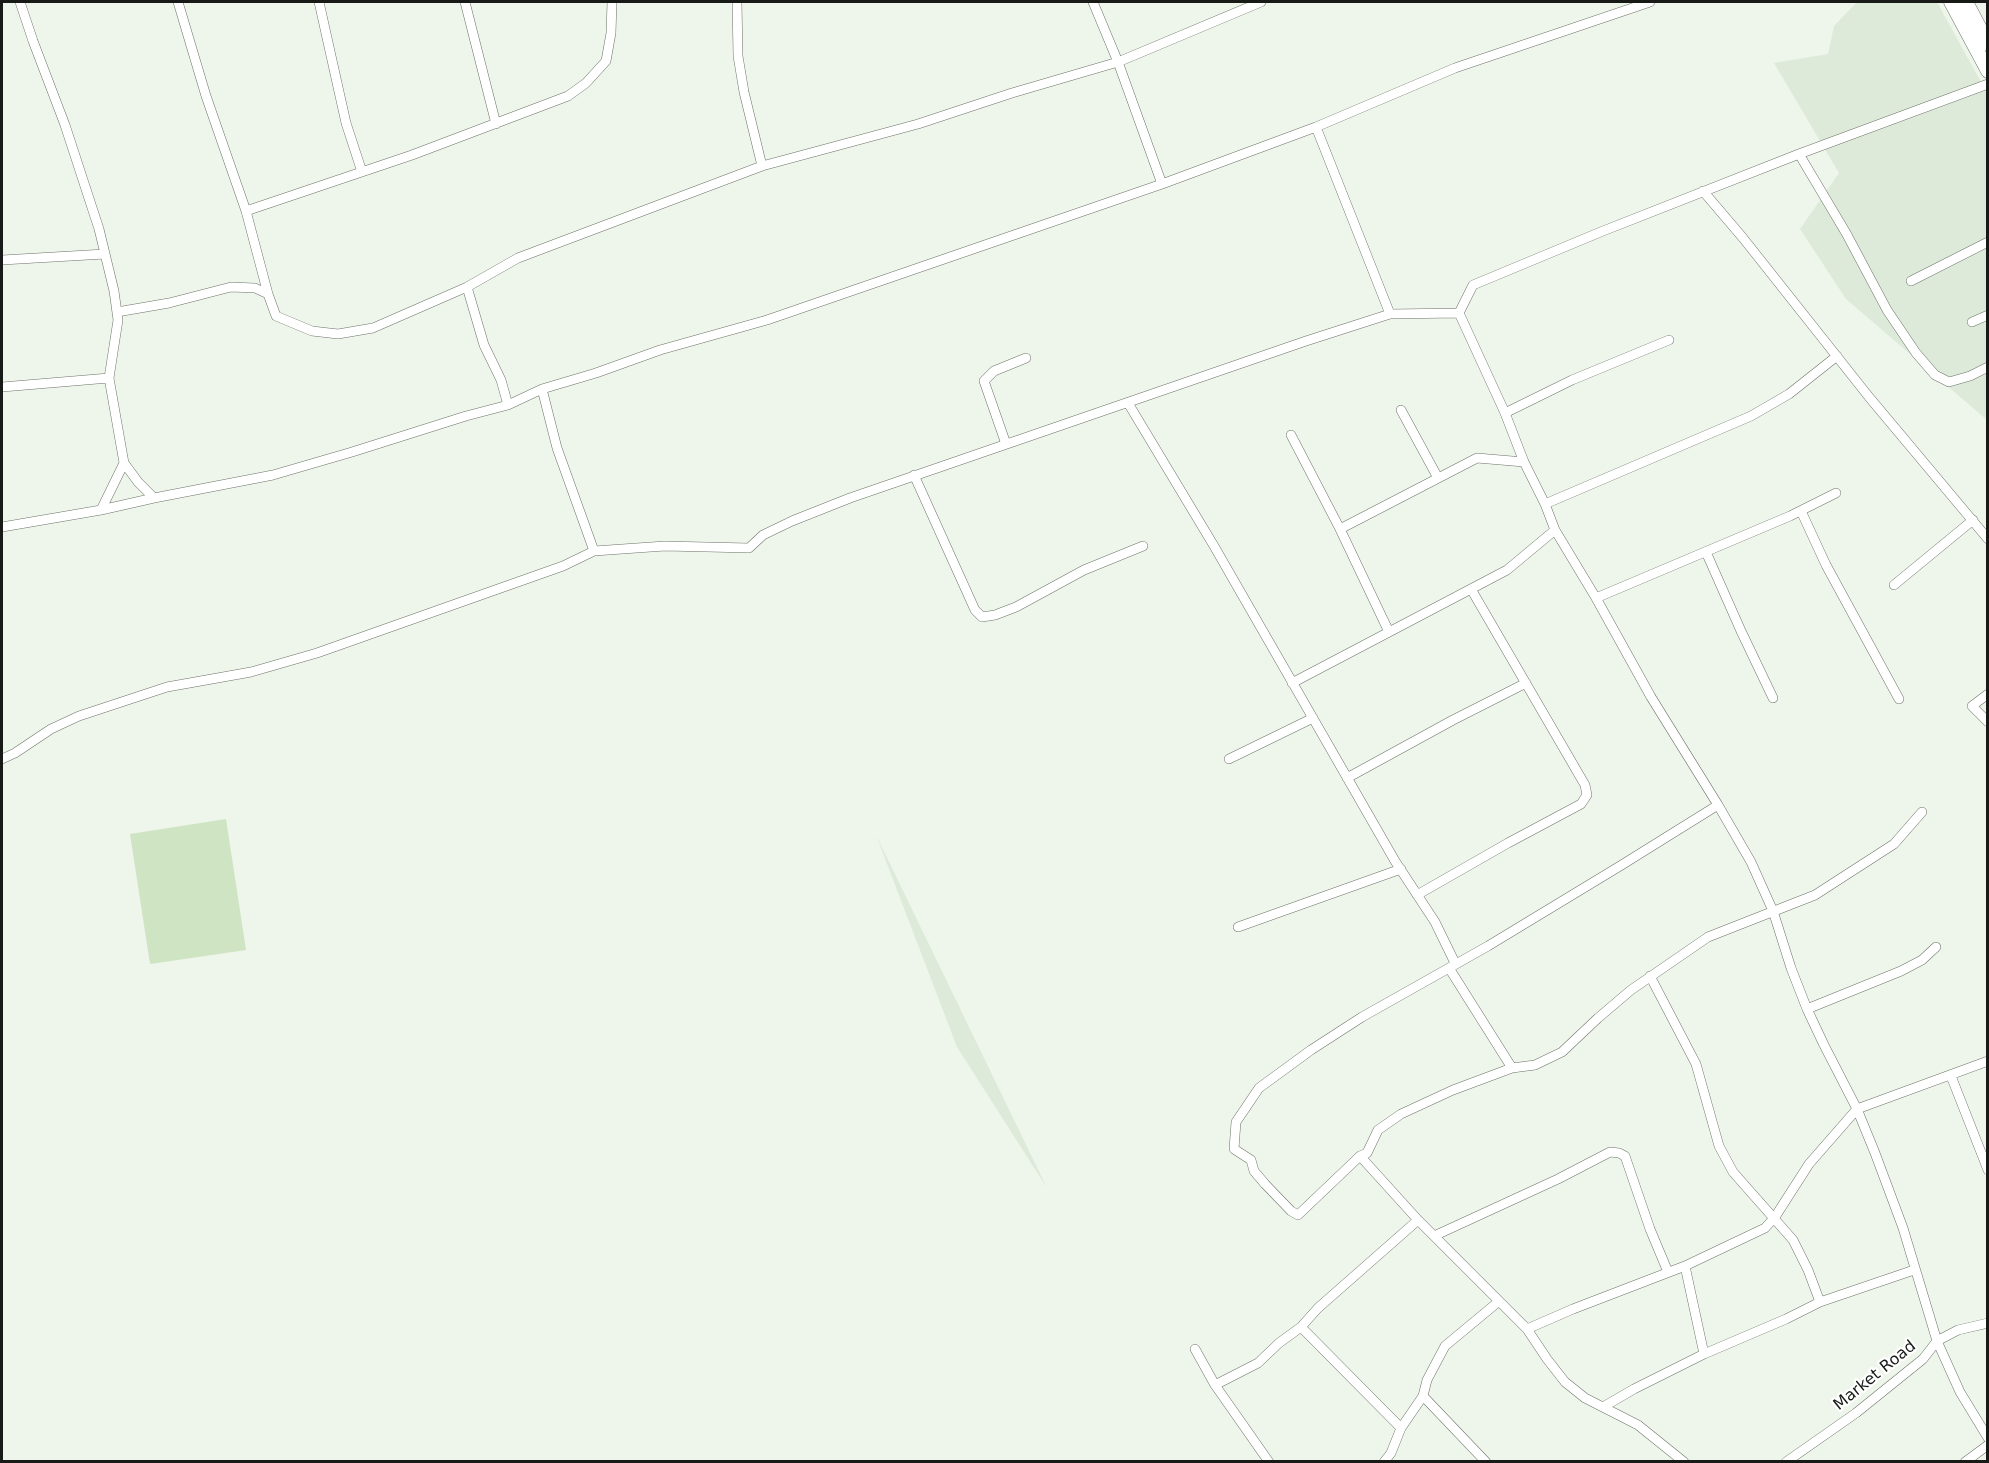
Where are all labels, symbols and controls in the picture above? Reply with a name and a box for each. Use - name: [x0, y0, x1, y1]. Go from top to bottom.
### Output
- street label: Market Road: [1830, 1337, 1920, 1415]

